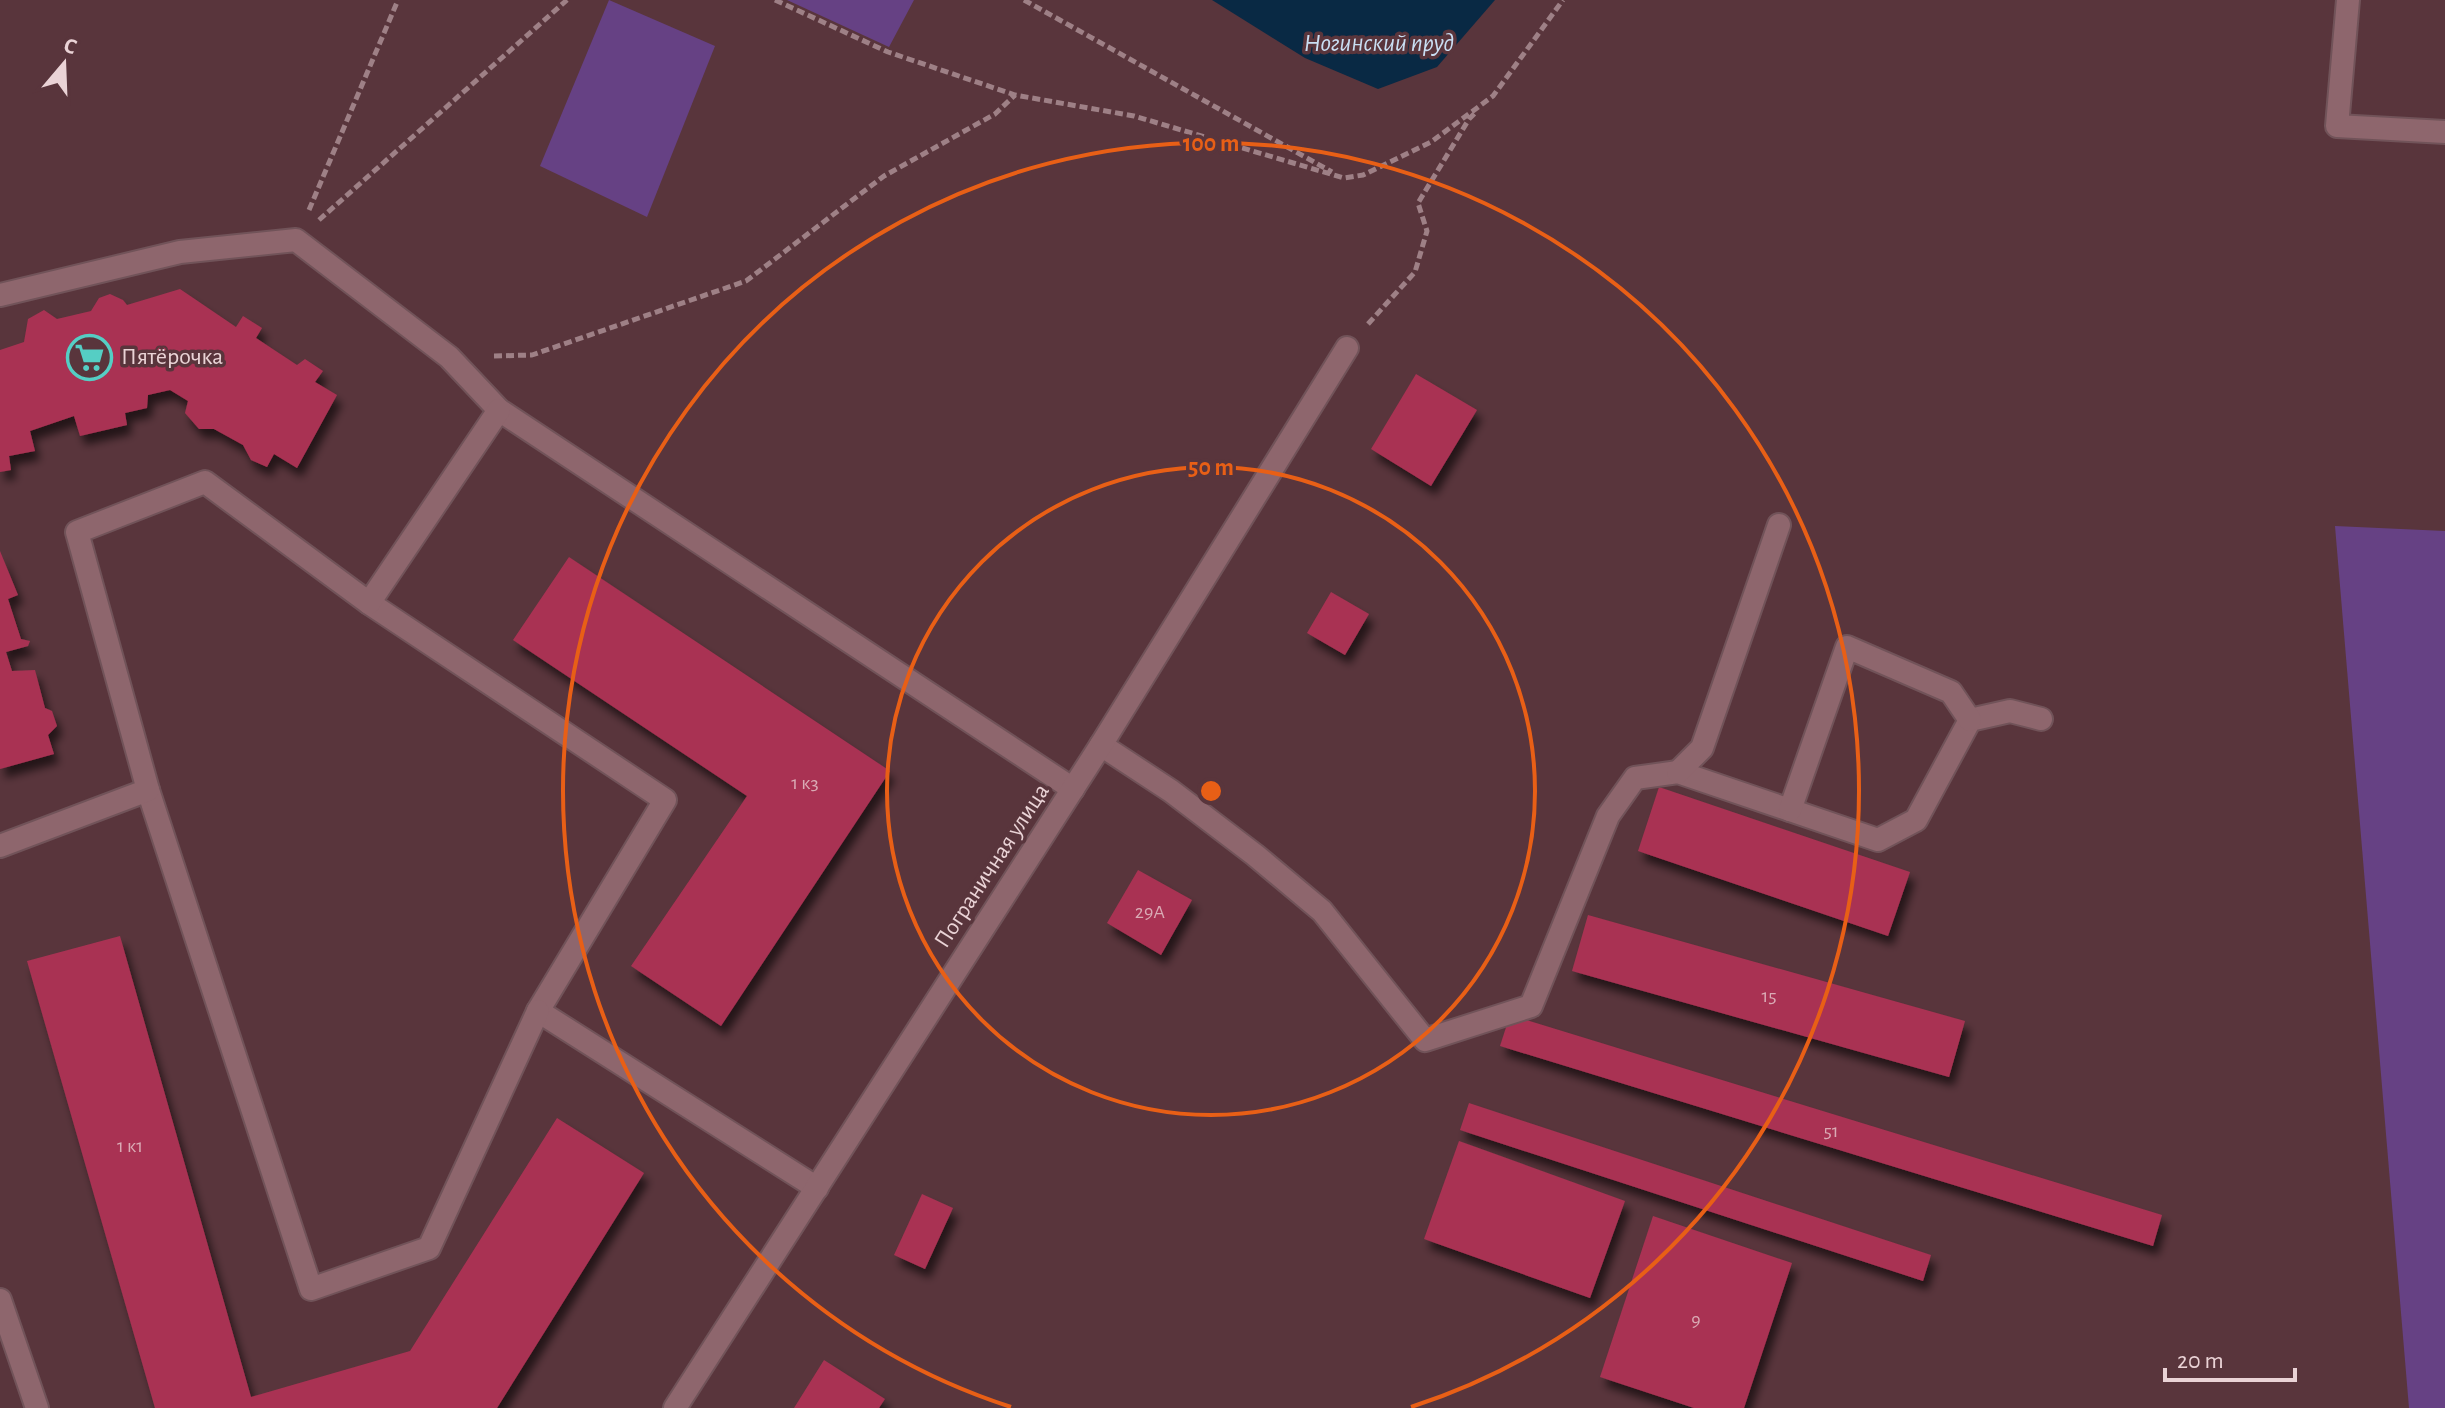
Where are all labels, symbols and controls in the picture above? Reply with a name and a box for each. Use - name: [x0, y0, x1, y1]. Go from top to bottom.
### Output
- north arrow: [24, 24, 104, 104]
- water label: Ногинский пруд: [1304, 30, 1454, 56]
- text: С: [61, 34, 80, 58]
- text: 100 m: [1183, 132, 1239, 156]
- supermarket icon: Пятёрочка: [66, 333, 114, 381]
- place label: Пятёрочка: [121, 345, 223, 369]
- text: 50 m: [1188, 456, 1234, 480]
- house number: 1 к3: [791, 773, 819, 793]
- centre of rings: [1197, 777, 1225, 805]
- street label: Пограничная улица: [930, 780, 1054, 952]
- house number: 29А: [1135, 902, 1165, 922]
- house number: 15: [1761, 986, 1777, 1006]
- house number: 51: [1823, 1121, 1839, 1141]
- house number: 1 к1: [117, 1136, 143, 1156]
- house number: 9: [1691, 1310, 1701, 1330]
- scale bar: [2165, 1332, 2295, 1382]
- text: 20 m: [2177, 1349, 2224, 1373]

